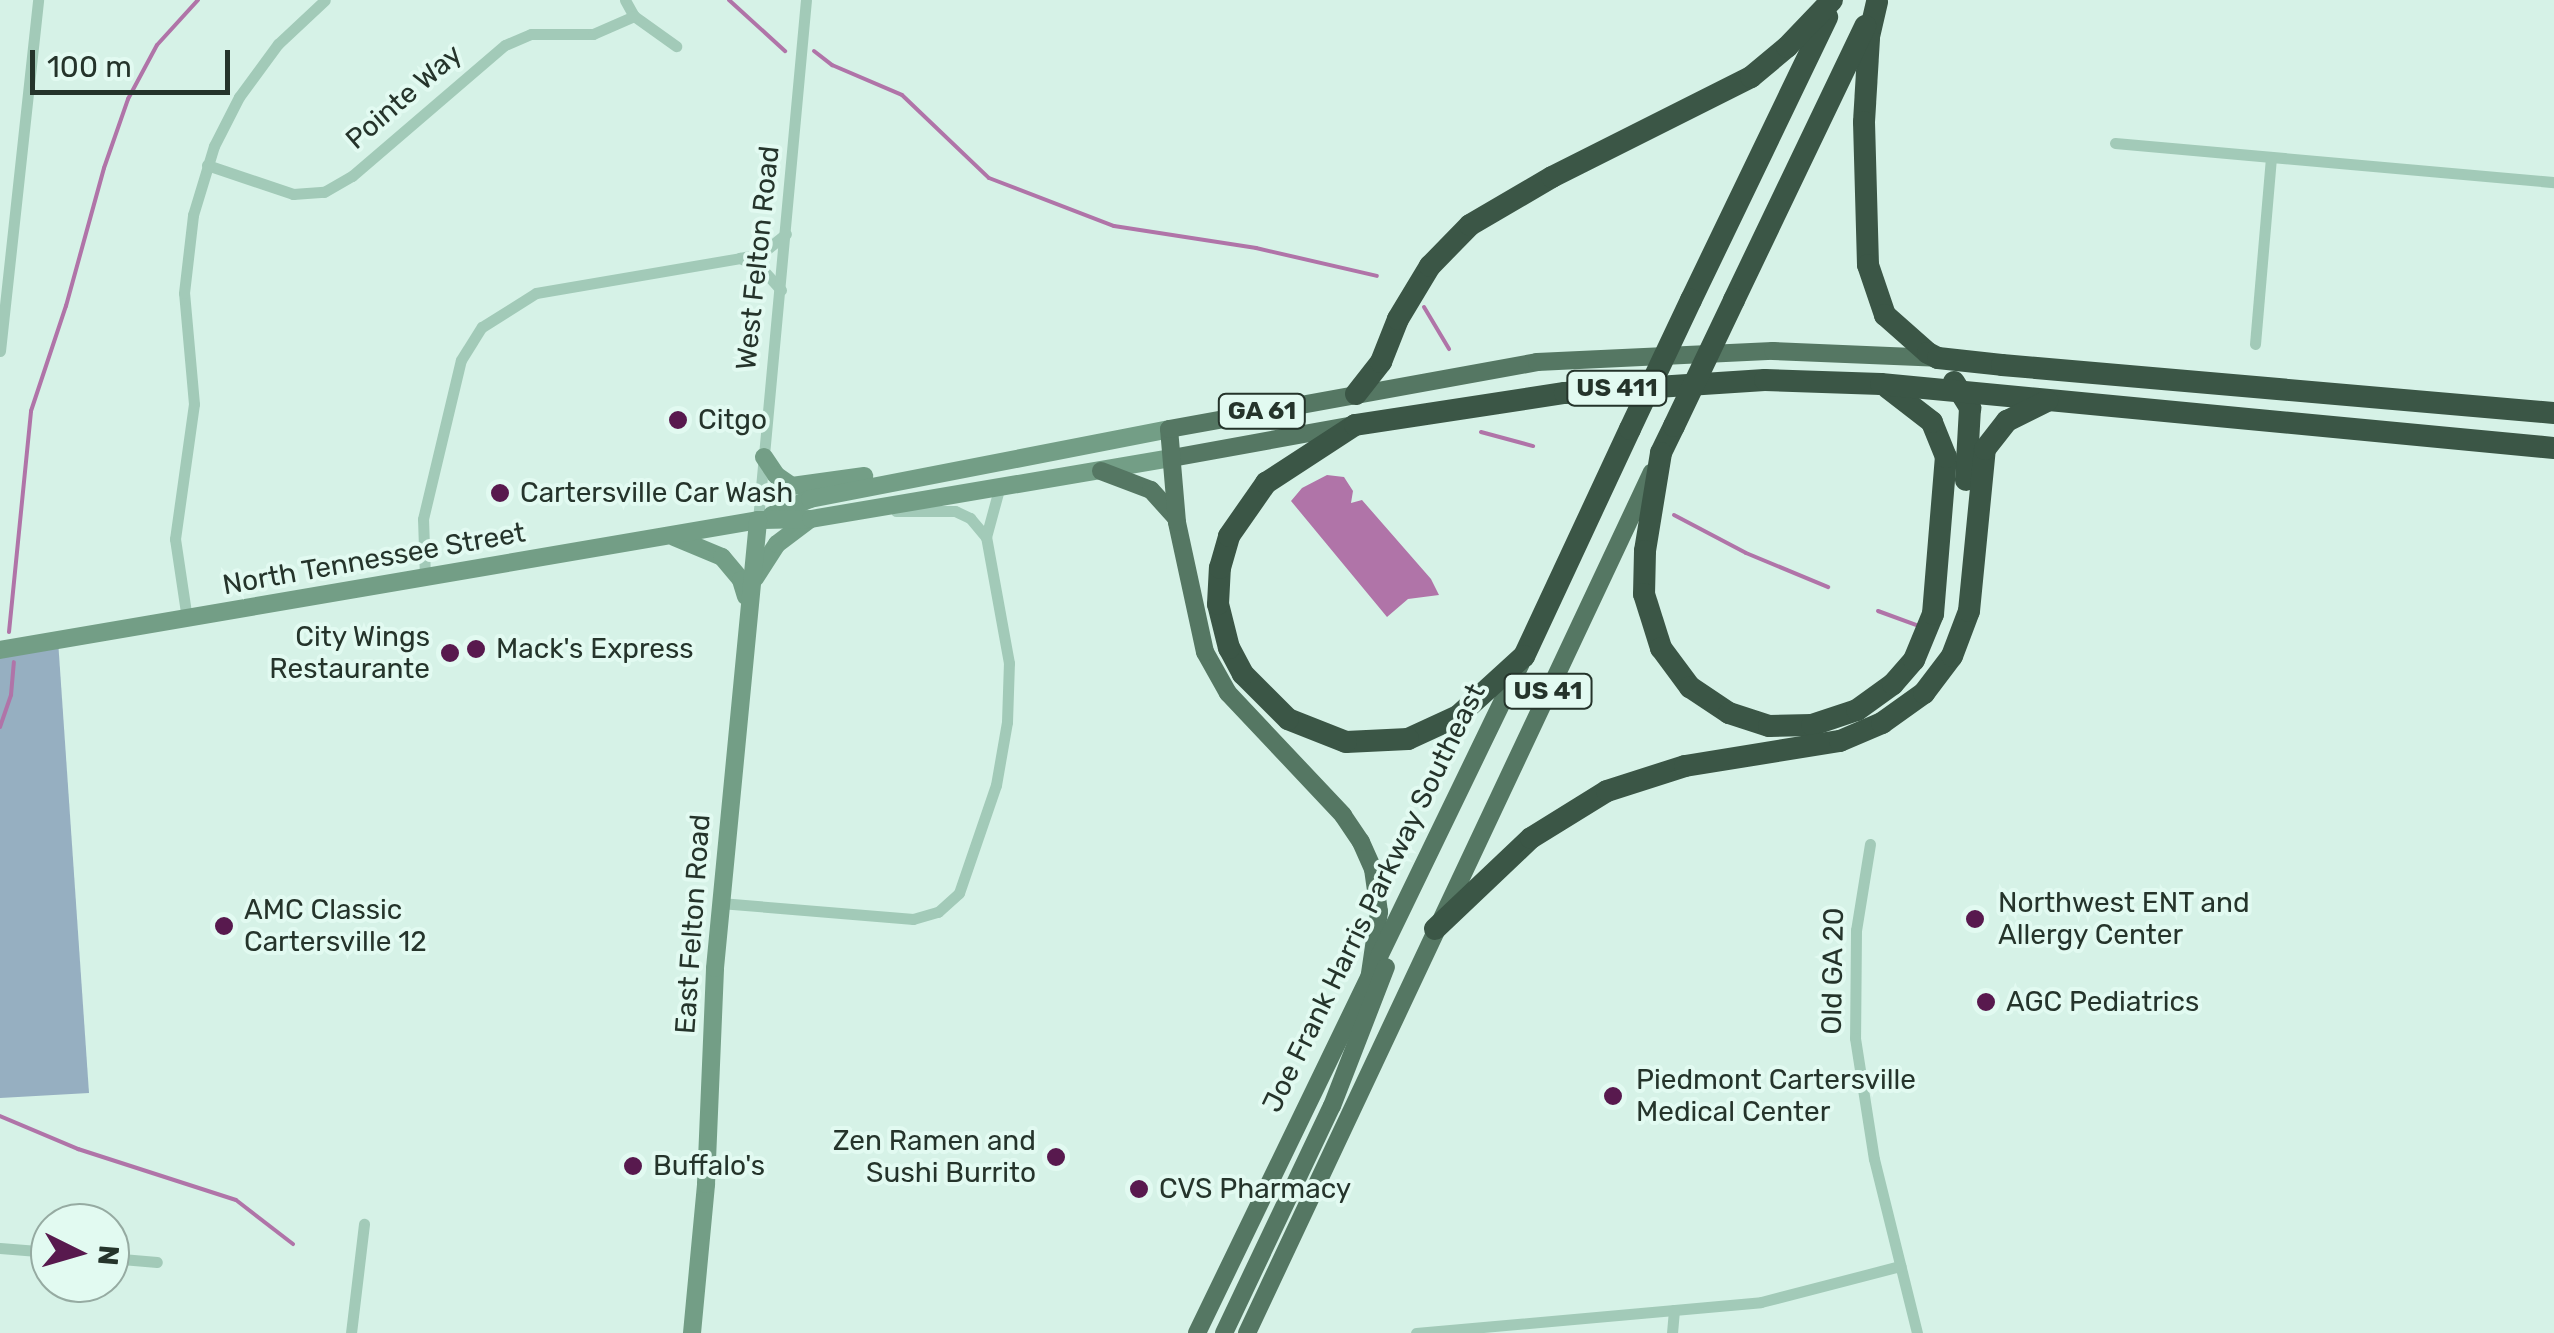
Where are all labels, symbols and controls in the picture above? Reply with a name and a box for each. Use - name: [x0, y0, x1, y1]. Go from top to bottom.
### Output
- scale bar: [35, 30, 235, 92]
- street label: Pointe Way: [339, 37, 469, 157]
- text: 100 m: [47, 49, 132, 85]
- street label: West Felton Road: [730, 144, 786, 372]
- road number: US 411: [1564, 368, 1670, 408]
- road number: GA 61: [1217, 391, 1307, 431]
- place label: Citgo: [698, 403, 767, 437]
- marker: Citgo: [667, 409, 689, 431]
- place label: Cartersville Car Wash: [520, 476, 794, 510]
- marker: Cartersville Car Wash: [489, 482, 511, 504]
- street label: North Tennessee Street: [220, 516, 528, 602]
- place label: City Wings Restaurante: [269, 620, 430, 686]
- place label: Mack's Express: [496, 632, 694, 666]
- marker: Mack's Express: [465, 638, 487, 660]
- marker: City Wings Restaurante: [439, 642, 461, 664]
- road number: US 41: [1503, 671, 1593, 711]
- street label: Joe Frank Harris Parkway Southeast: [1255, 678, 1493, 1118]
- street label: East Felton Road: [669, 813, 717, 1035]
- place label: Northwest ENT and Allergy Center: [1998, 886, 2250, 952]
- place label: AMC Classic Cartersville 12: [244, 893, 427, 959]
- marker: Northwest ENT and Allergy Center: [1962, 906, 1988, 932]
- street label: Old GA 20: [1815, 907, 1851, 1035]
- marker: AMC Classic Cartersville 12: [213, 915, 235, 937]
- place label: AGC Pediatrics: [2006, 985, 2199, 1019]
- marker: AGC Pediatrics: [1975, 991, 1997, 1013]
- place label: Piedmont Cartersville Medical Center: [1636, 1063, 1916, 1129]
- marker: Piedmont Cartersville Medical Center: [1600, 1083, 1626, 1109]
- place label: Zen Ramen and Sushi Burrito: [833, 1124, 1036, 1190]
- marker: Zen Ramen and Sushi Burrito: [1045, 1146, 1067, 1168]
- place label: Buffalo's: [653, 1149, 765, 1183]
- marker: Buffalo's: [622, 1155, 644, 1177]
- place label: CVS Pharmacy: [1159, 1172, 1351, 1206]
- marker: CVS Pharmacy: [1128, 1178, 1150, 1200]
- north arrow: [30, 1203, 130, 1303]
- text: N: [91, 1244, 126, 1267]

